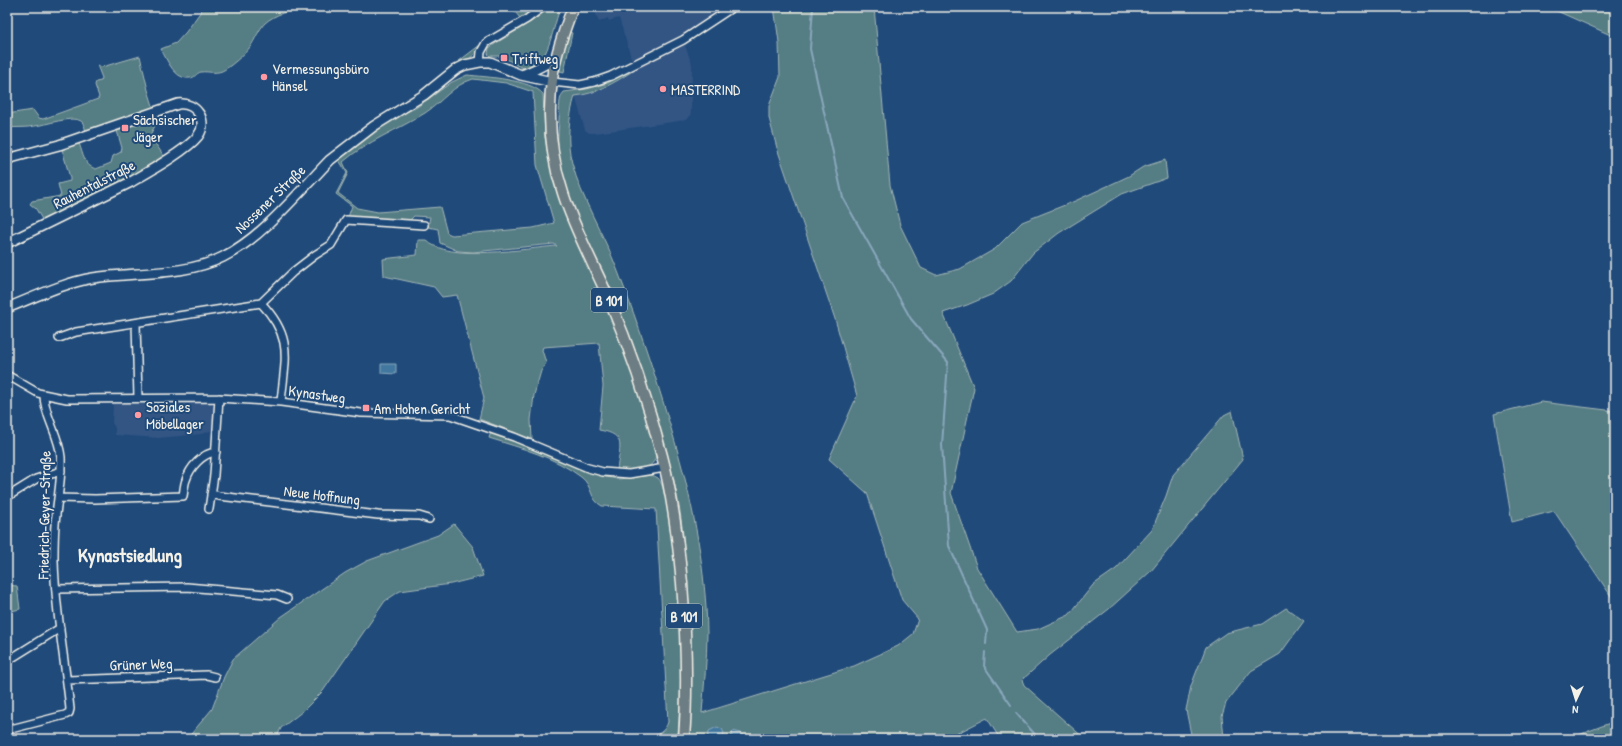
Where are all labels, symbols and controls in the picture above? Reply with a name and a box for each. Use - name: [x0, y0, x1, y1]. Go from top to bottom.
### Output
- place label: Triftweg: [512, 48, 559, 69]
- marker: Triftweg: [499, 53, 509, 63]
- place label: Vermessungsbüro Hänsel: [272, 58, 369, 96]
- marker: Vermessungsbüro Hänsel: [259, 72, 269, 82]
- place label: MASTERRIND: [671, 79, 741, 100]
- marker: MASTERRIND: [658, 84, 668, 94]
- place label: Sächsischer Jäger: [133, 109, 197, 147]
- marker: Sächsischer Jäger: [120, 123, 130, 133]
- street label: Rauhentalstraße: [49, 154, 139, 214]
- street label: Nossener Straße: [230, 160, 310, 238]
- road number: B 101: [591, 288, 627, 312]
- street label: Kynastweg: [287, 380, 347, 408]
- place label: Soziales Möbellager: [146, 396, 204, 434]
- place label: Am Hohen Gericht: [374, 398, 471, 419]
- marker: Am Hohen Gericht: [361, 403, 371, 413]
- marker: Soziales Möbellager: [133, 410, 143, 420]
- street label: Friedrich-Geyer-Straße: [32, 450, 56, 581]
- street label: Neue Hoffnung: [283, 480, 362, 510]
- district label: Kynastsiedlung: [78, 542, 183, 569]
- road number: B 101: [666, 604, 702, 628]
- street label: Grüner Weg: [109, 652, 173, 676]
- north arrow: [1556, 680, 1596, 720]
- text: N: [1572, 703, 1579, 717]

